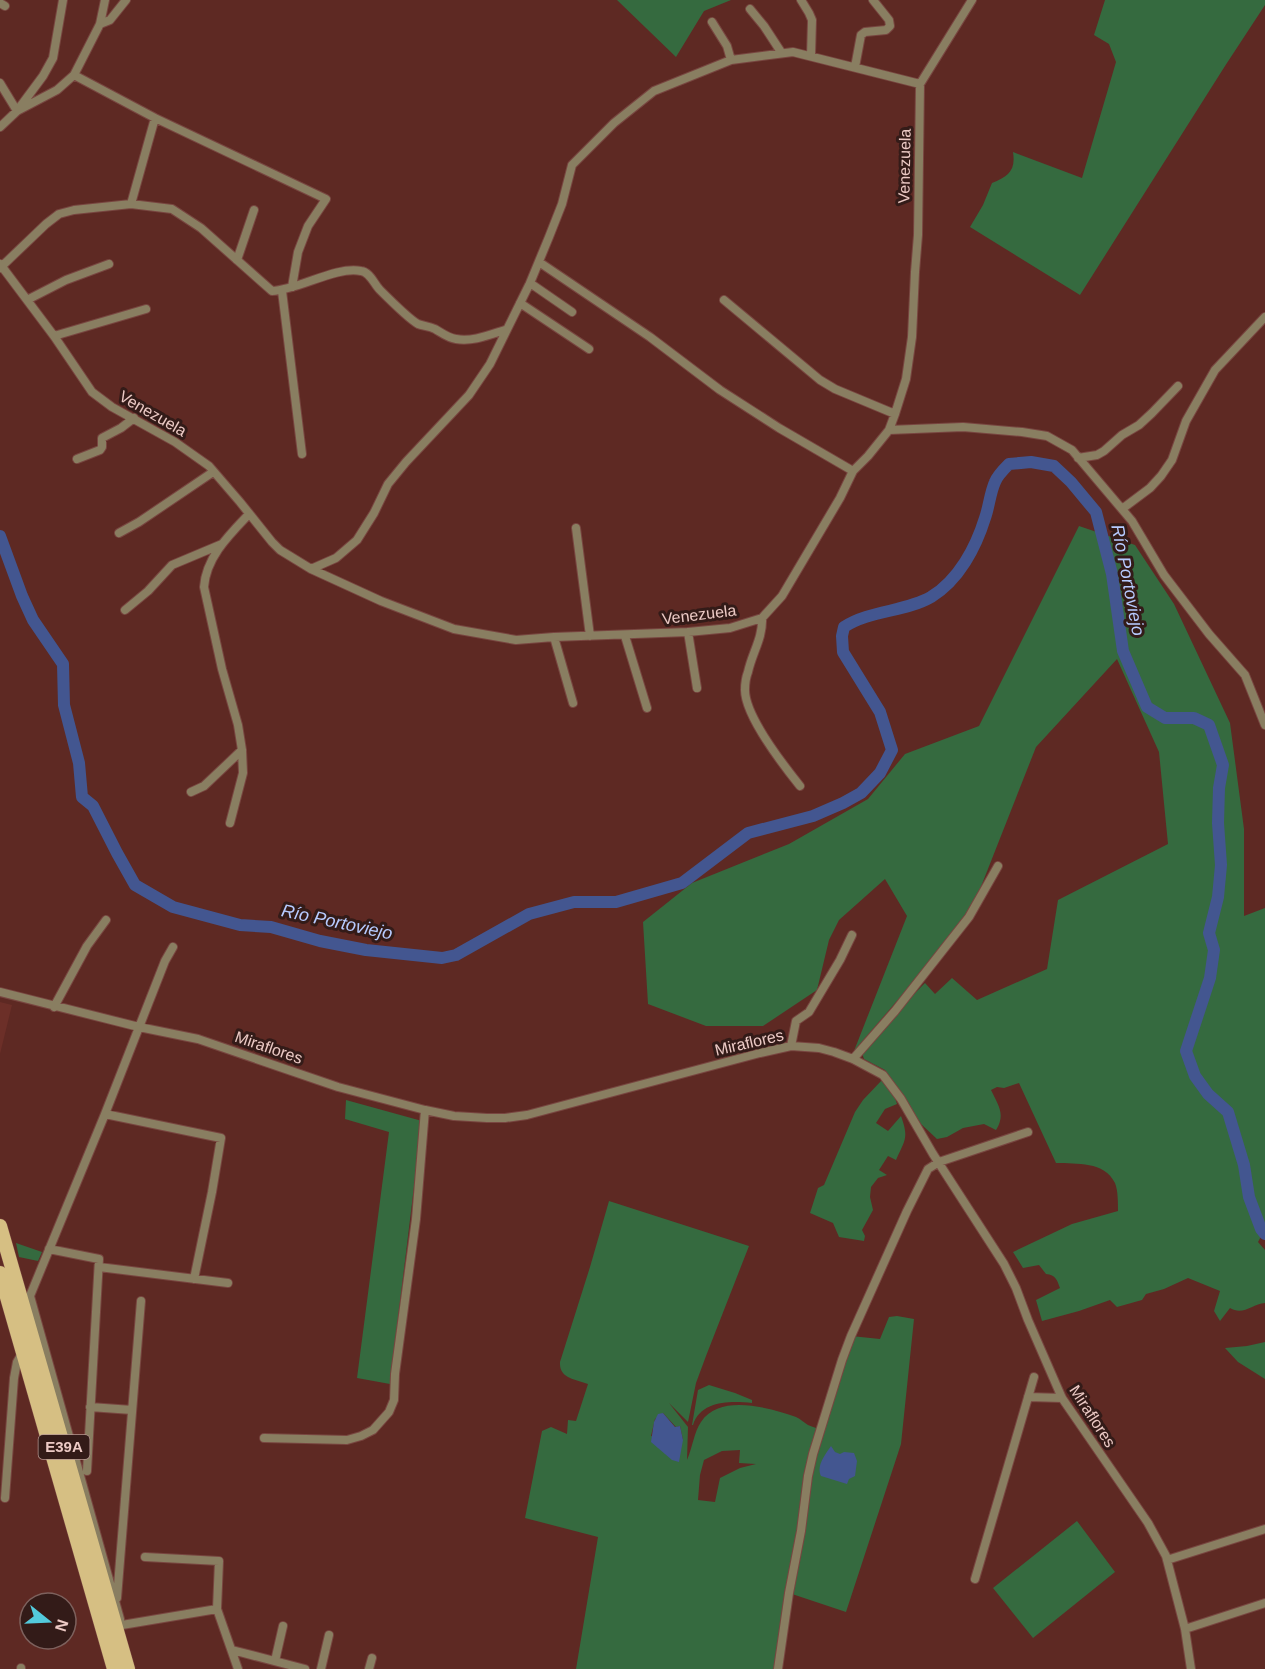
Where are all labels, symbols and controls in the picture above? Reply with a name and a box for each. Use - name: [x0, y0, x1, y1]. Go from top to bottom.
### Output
- street label: Venezuela: [895, 128, 914, 204]
- street label: Venezuela: [116, 387, 189, 440]
- water label: Río Portoviejo: [1107, 523, 1149, 637]
- street label: Venezuela: [661, 601, 737, 627]
- water label: Río Portoviejo: [280, 900, 394, 944]
- street label: Miraflores: [713, 1026, 785, 1059]
- street label: Miraflores: [233, 1028, 305, 1067]
- street label: Miraflores: [1066, 1382, 1119, 1450]
- road number: E39A: [38, 1435, 90, 1459]
- north arrow: [18, 1591, 78, 1651]
- text: N: [52, 1617, 72, 1634]

